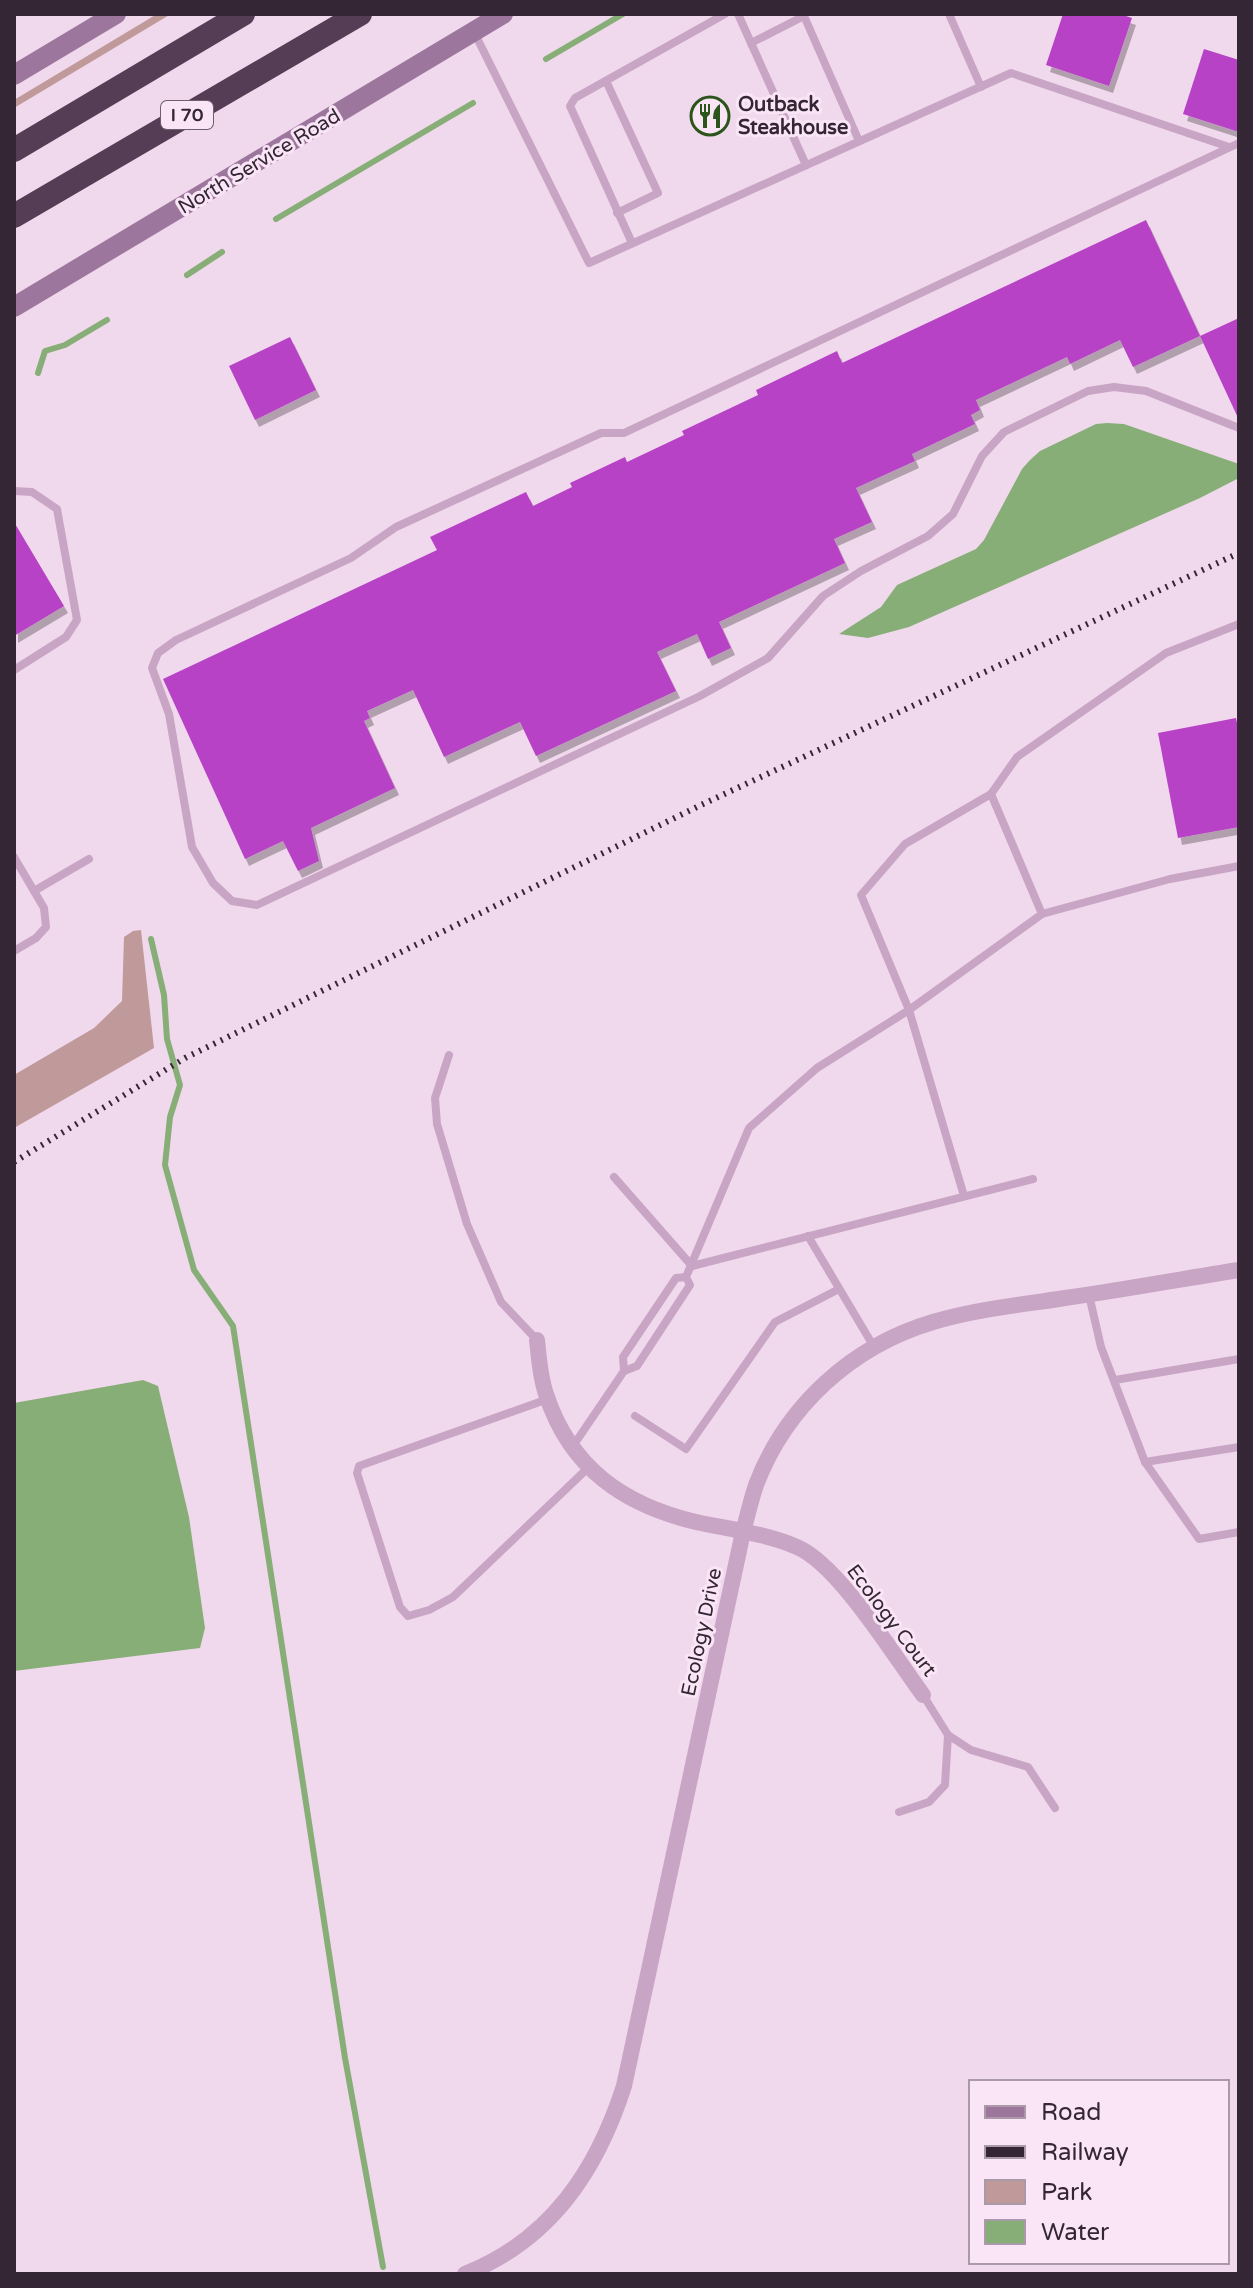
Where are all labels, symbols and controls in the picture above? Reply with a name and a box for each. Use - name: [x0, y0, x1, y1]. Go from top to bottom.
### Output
- place label: Outback Steakhouse: [738, 93, 848, 140]
- restaurant icon: Outback Steakhouse: [689, 95, 731, 137]
- road number: I 70: [161, 101, 213, 129]
- street label: North Service Road: [174, 104, 345, 220]
- street label: Ecology Court: [841, 1560, 941, 1682]
- street label: Ecology Drive: [677, 1566, 727, 1698]
- legend: [969, 2080, 1229, 2264]
- text: Road: [1041, 2098, 1101, 2127]
- text: Railway: [1041, 2138, 1129, 2167]
- text: Park: [1041, 2178, 1092, 2207]
- text: Water: [1041, 2218, 1110, 2247]

